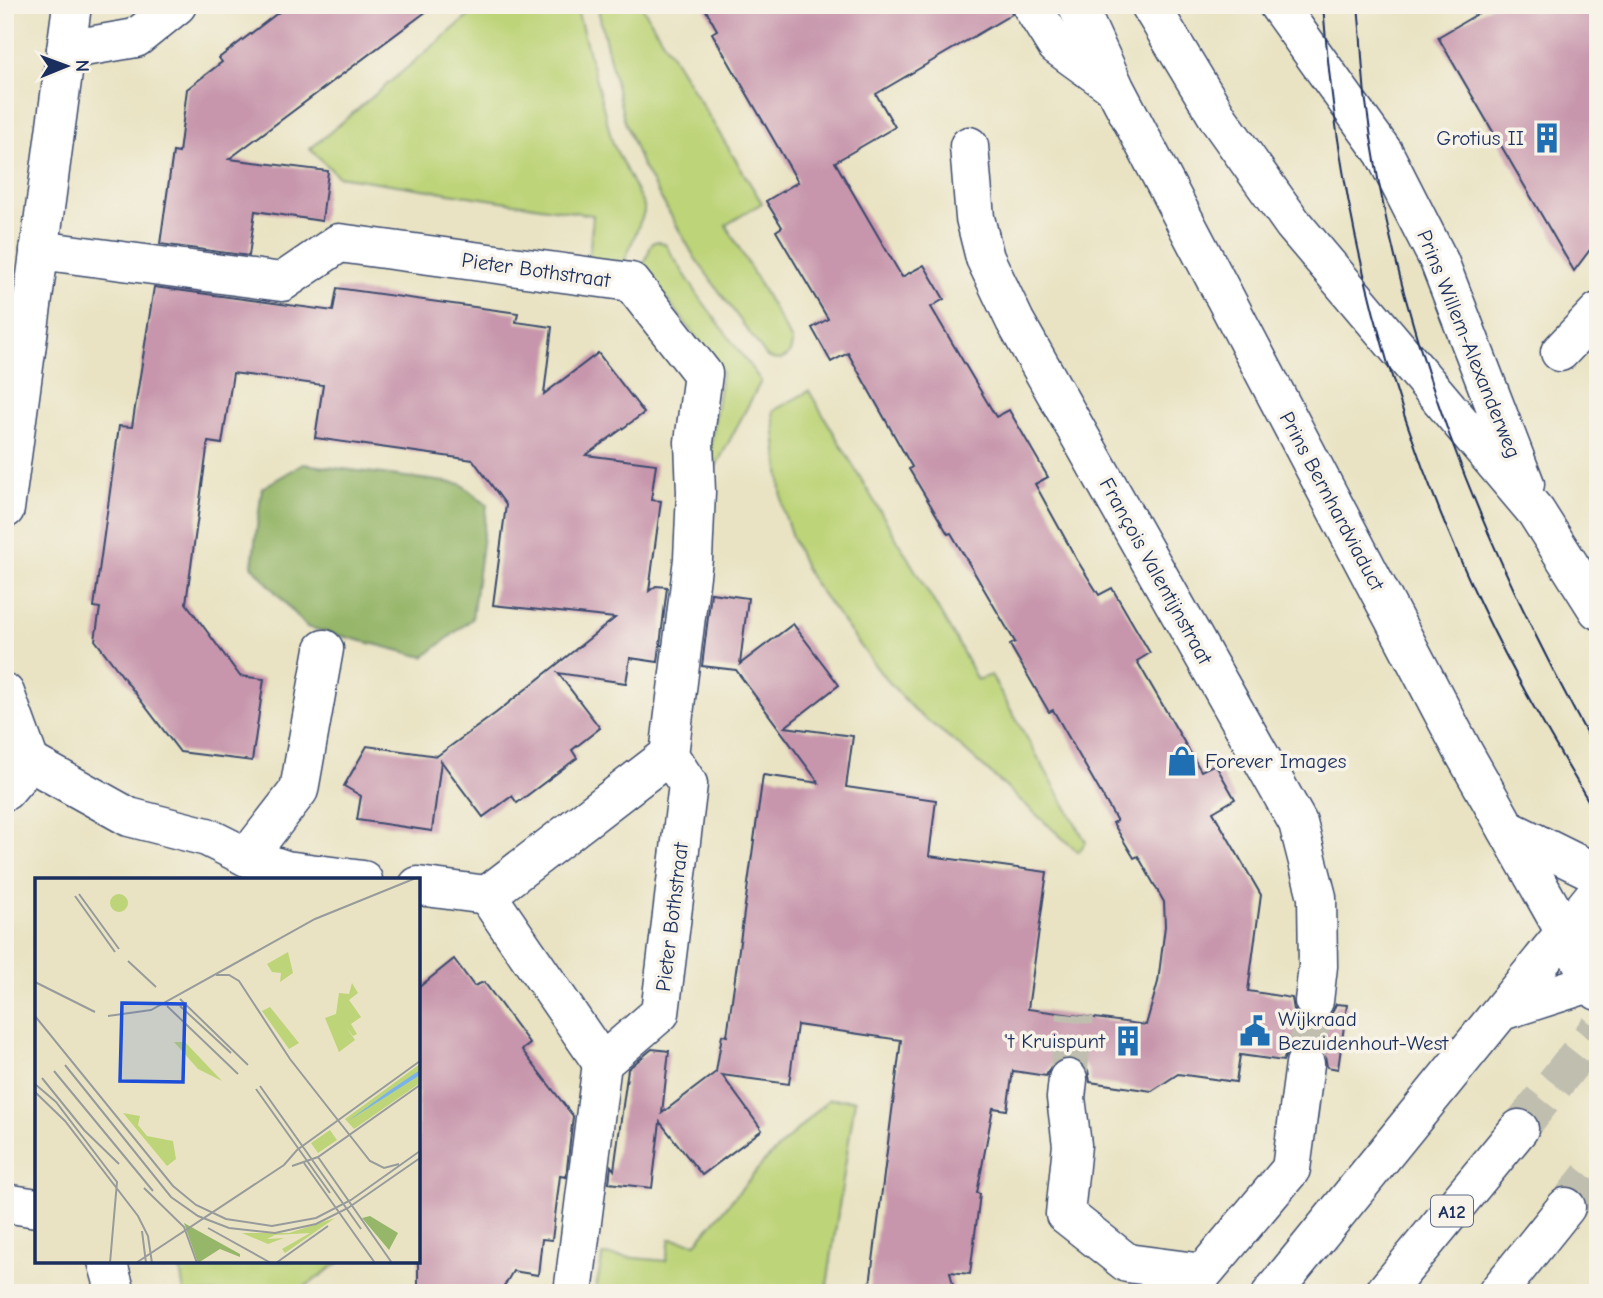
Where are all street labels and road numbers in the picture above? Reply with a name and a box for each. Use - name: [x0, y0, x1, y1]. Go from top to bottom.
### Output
- street label: Prins Willem-Alexanderweg: [1412, 226, 1526, 462]
- street label: Pieter Bothstraat: [460, 248, 613, 292]
- street label: Prins Bernhardviaduct: [1275, 407, 1390, 595]
- street label: François Valentijnstraat: [1095, 474, 1218, 669]
- street label: Pieter Bothstraat: [651, 840, 693, 993]
- road number: A12: [1431, 1196, 1473, 1226]

